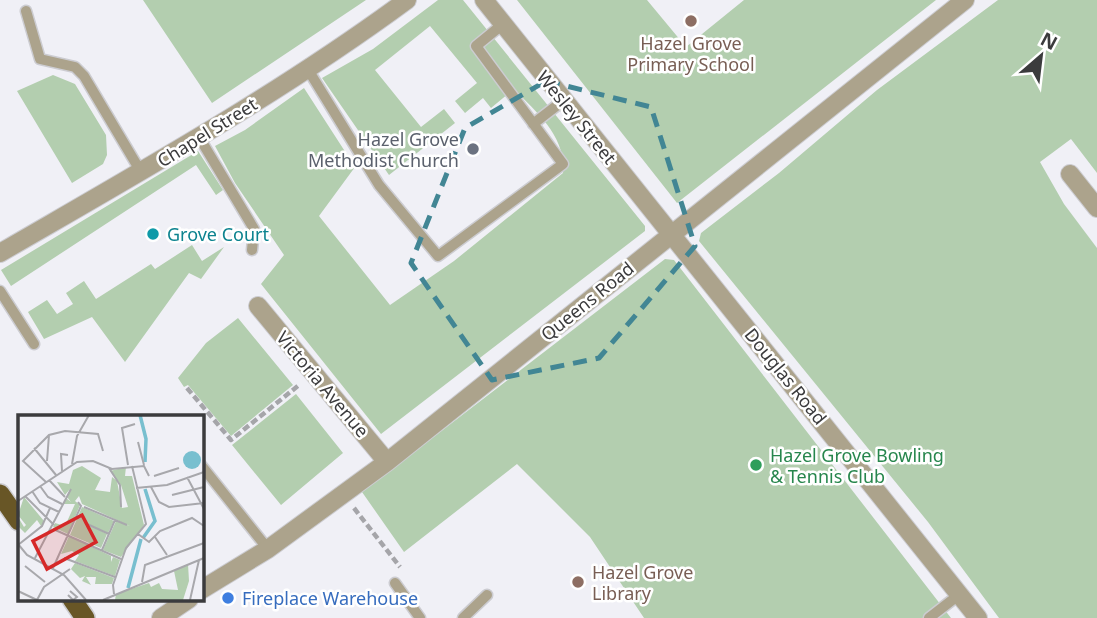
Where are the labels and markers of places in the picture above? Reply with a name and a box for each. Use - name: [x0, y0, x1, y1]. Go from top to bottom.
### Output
- marker: Hazel Grove Primary School: [683, 13, 699, 29]
- place label: Hazel Grove Primary School: [627, 31, 755, 76]
- place label: Hazel Grove Methodist Church: [308, 127, 459, 172]
- marker: Hazel Grove Methodist Church: [465, 141, 481, 157]
- place label: Grove Court: [167, 222, 270, 246]
- marker: Grove Court: [145, 226, 161, 242]
- place label: Hazel Grove Bowling & Tennis Club: [770, 443, 944, 488]
- marker: Hazel Grove Bowling & Tennis Club: [748, 457, 764, 473]
- place label: Hazel Grove Library: [592, 560, 693, 605]
- marker: Hazel Grove Library: [570, 574, 586, 590]
- place label: Fireplace Warehouse: [242, 586, 418, 610]
- marker: Fireplace Warehouse: [220, 590, 236, 606]

